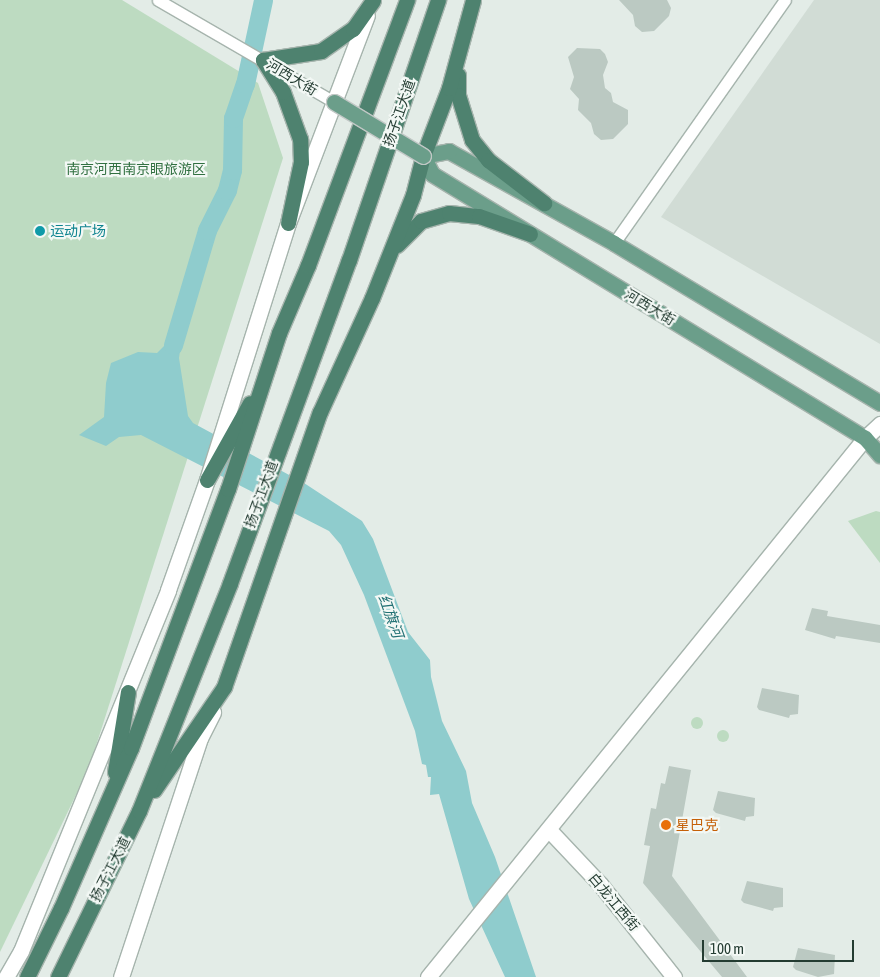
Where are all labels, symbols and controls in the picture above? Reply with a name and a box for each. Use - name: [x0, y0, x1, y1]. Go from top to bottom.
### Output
- street label: 河西大街: [264, 55, 320, 99]
- street label: 扬子江大道: [380, 77, 418, 149]
- park label: 南京河西南京眼旅游区: [66, 161, 206, 177]
- place label: 运动广场: [50, 223, 106, 239]
- marker: 运动广场: [34, 225, 46, 237]
- street label: 河西大街: [622, 285, 678, 329]
- street label: 扬子江大道: [241, 458, 281, 530]
- water label: 红旗河: [375, 592, 407, 640]
- place label: 星巴克: [676, 817, 718, 833]
- marker: 星巴克: [660, 819, 672, 831]
- street label: 扬子江大道: [87, 834, 133, 904]
- street label: 白龙江西街: [585, 870, 643, 934]
- scale bar: [705, 930, 858, 962]
- text: 100 m: [710, 940, 744, 957]

